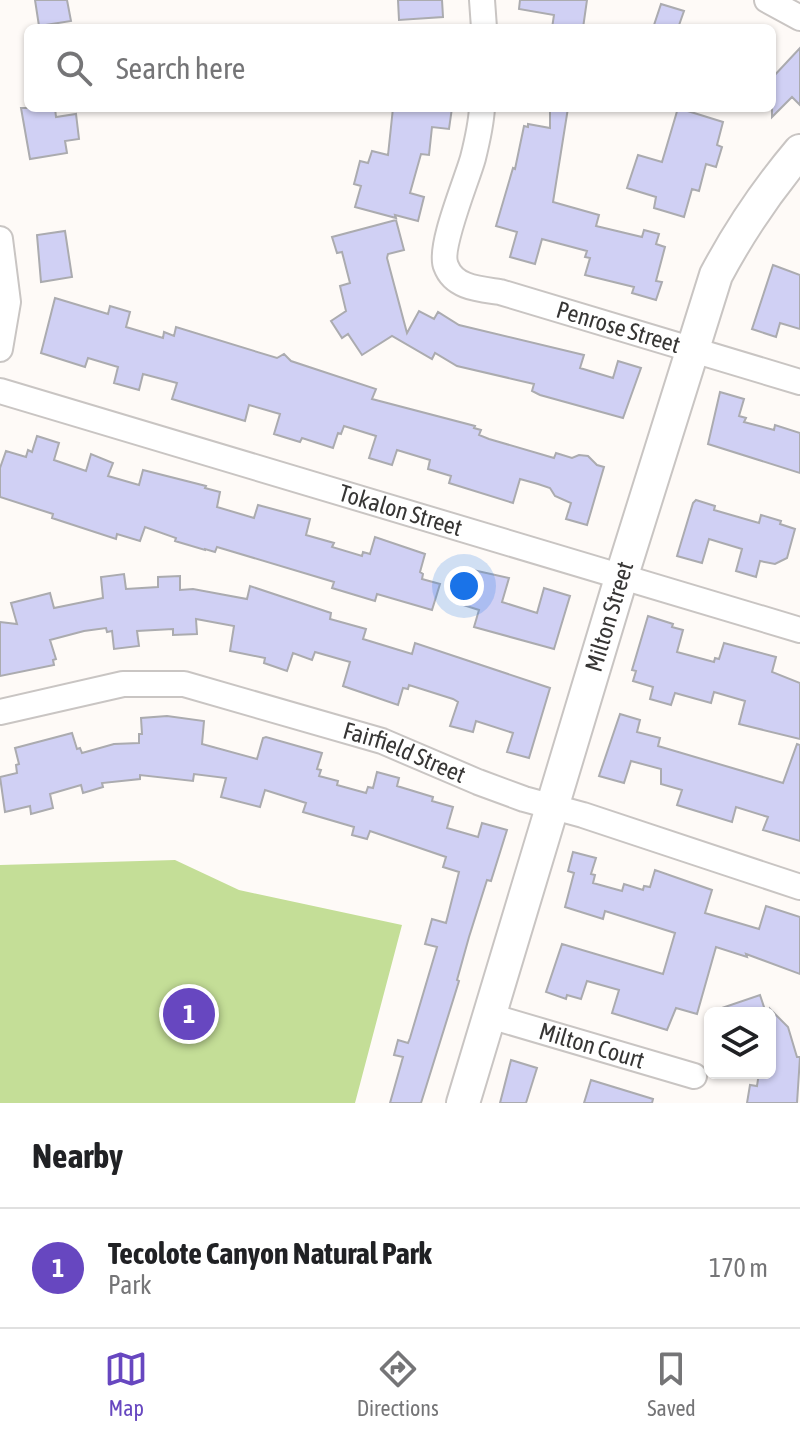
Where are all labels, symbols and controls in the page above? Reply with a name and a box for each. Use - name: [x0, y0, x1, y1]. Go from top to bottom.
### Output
- search box: [24, 24, 776, 112]
- icon: search: [52, 46, 96, 90]
- text: Search here: [116, 51, 245, 85]
- street label: Penrose Street: [553, 296, 684, 358]
- street label: Tokalon Street: [336, 479, 466, 541]
- street label: Milton Street: [580, 558, 638, 675]
- your location: [444, 566, 484, 606]
- street label: Fairfield Street: [340, 717, 470, 788]
- pin: 1: [163, 984, 215, 1044]
- map controls: [704, 1007, 776, 1079]
- button: layers: [704, 1007, 776, 1079]
- street label: Milton Court: [536, 1017, 648, 1074]
- text: Nearby: [32, 1136, 123, 1175]
- text: Tecolote Canyon Natural Park: [108, 1236, 432, 1270]
- text: 1: [52, 1253, 64, 1283]
- text: 170 m: [709, 1253, 768, 1283]
- text: Park: [108, 1270, 151, 1300]
- tab: Map: [104, 1347, 148, 1421]
- tab: Directions: [357, 1347, 439, 1421]
- tab: Saved: [647, 1347, 696, 1421]

